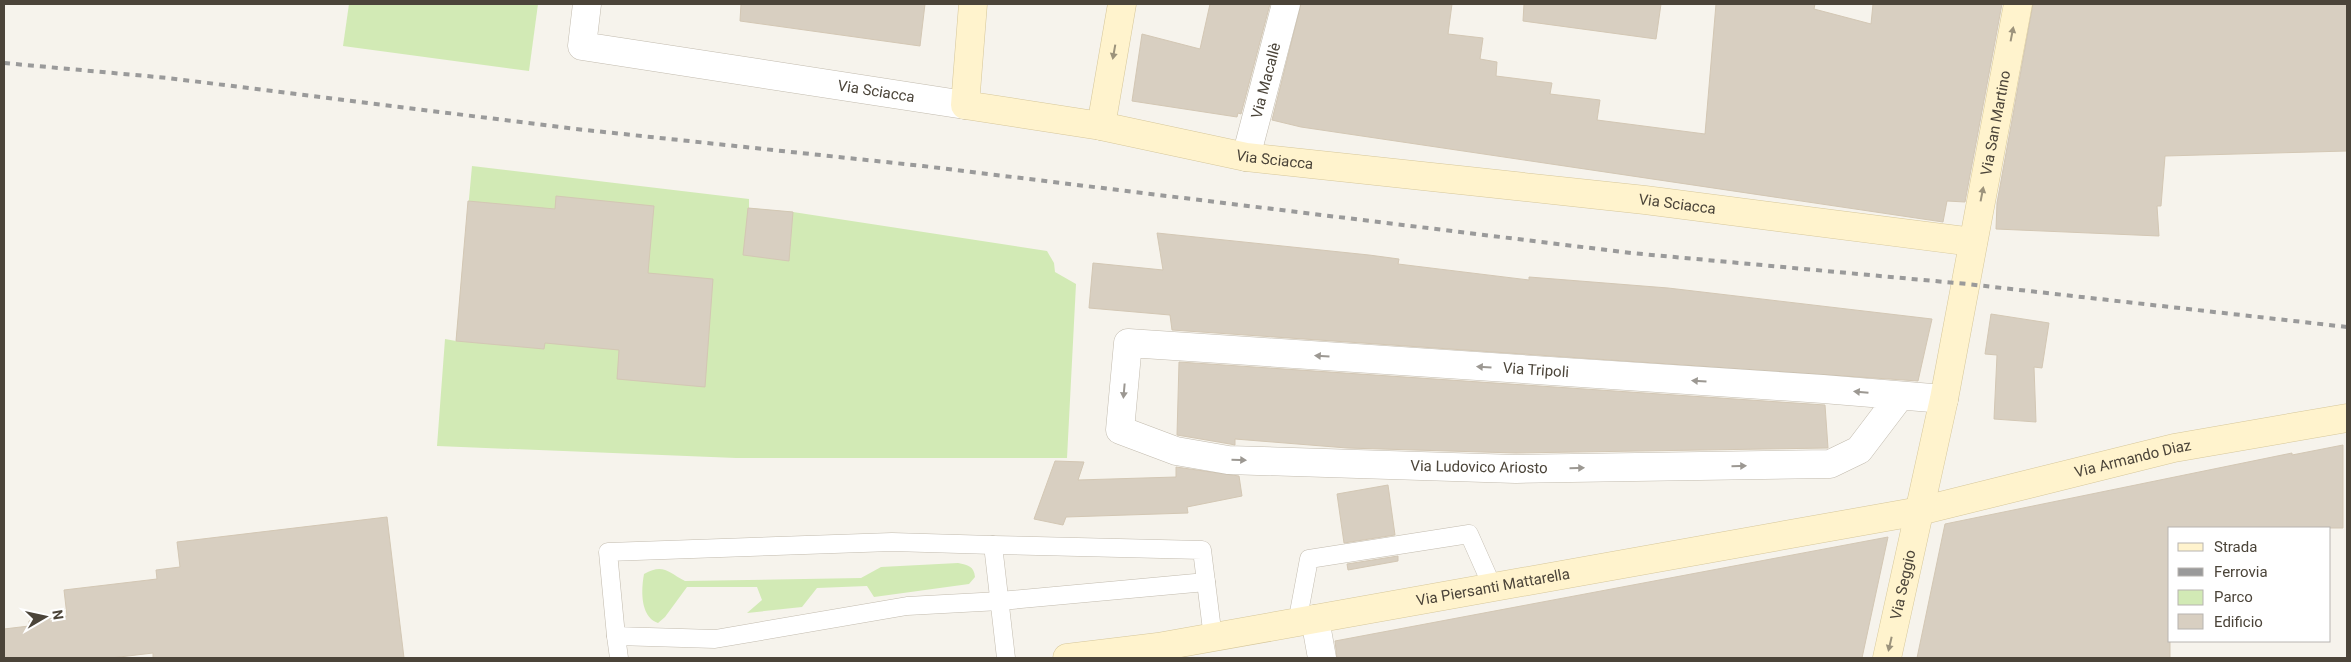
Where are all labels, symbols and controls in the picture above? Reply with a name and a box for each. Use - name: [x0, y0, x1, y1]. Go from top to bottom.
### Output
- one-way arrow: [2008, 26, 2016, 42]
- street label: Via Macallè: [1247, 41, 1285, 120]
- one-way arrow: [1110, 44, 1118, 60]
- street label: Via San Martino: [1977, 69, 2014, 177]
- street label: Via Sciacca: [837, 77, 916, 106]
- street label: Via Sciacca: [1234, 146, 1314, 173]
- one-way arrow: [1978, 185, 1986, 201]
- street label: Via Sciacca: [1638, 190, 1717, 218]
- one-way arrow: [1314, 352, 1330, 360]
- street label: Via Tripoli: [1502, 359, 1570, 381]
- one-way arrow: [1476, 362, 1492, 370]
- one-way arrow: [1690, 377, 1706, 385]
- one-way arrow: [1119, 383, 1127, 399]
- one-way arrow: [1852, 388, 1868, 396]
- street label: Via Armando Diaz: [2073, 436, 2193, 481]
- one-way arrow: [1232, 456, 1248, 464]
- street label: Via Ludovico Ariosto: [1410, 457, 1548, 477]
- one-way arrow: [1732, 462, 1748, 470]
- one-way arrow: [1569, 464, 1585, 472]
- legend: [2168, 527, 2331, 642]
- text: Strada: [2214, 538, 2257, 556]
- street label: Via Seggio: [1887, 548, 1920, 621]
- text: Ferrovia: [2214, 563, 2268, 581]
- street label: Via Piersanti Mattarella: [1415, 565, 1571, 610]
- text: Parco: [2214, 588, 2253, 606]
- north arrow: [20, 592, 70, 642]
- text: N: [49, 609, 67, 621]
- text: Edificio: [2214, 613, 2263, 631]
- one-way arrow: [1886, 636, 1894, 651]

